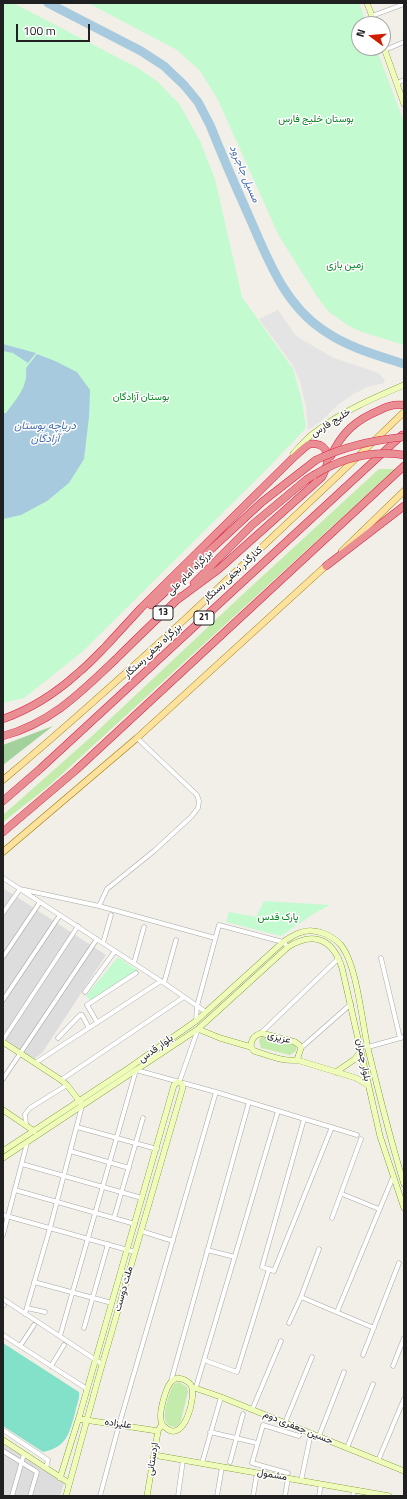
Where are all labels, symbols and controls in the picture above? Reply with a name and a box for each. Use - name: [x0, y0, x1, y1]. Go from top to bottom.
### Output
- scale bar: [18, 16, 92, 42]
- north arrow: [351, 16, 391, 56]
- text: 100 m: [23, 21, 56, 40]
- text: N: [352, 27, 369, 39]
- park label: بوستان خلیج فارس: [278, 114, 354, 126]
- water label: مسیل جاجرود: [226, 143, 262, 205]
- park label: زمین بازی: [326, 260, 364, 272]
- park label: بوستان آزادگان: [113, 392, 169, 404]
- street label: خلیج فارس: [309, 406, 353, 440]
- water label: دریاچه بوستان آزادگان: [14, 419, 76, 445]
- street label: کنارگذر نجفی رستگار: [201, 544, 265, 606]
- street label: بزرگراه امام علی: [165, 548, 215, 598]
- road number: 13: [153, 606, 173, 620]
- road number: 21: [194, 611, 214, 625]
- street label: بزرگراه نجفی رستگار: [122, 621, 184, 681]
- park label: پارک قدس: [258, 912, 298, 924]
- street label: عزیزی: [266, 1029, 292, 1047]
- street label: بلوار قدس: [136, 1032, 176, 1066]
- street label: بلوار چمران: [353, 1038, 373, 1082]
- street label: ملت دوست: [112, 1265, 136, 1313]
- street label: حسین جعفری دوم: [261, 1409, 335, 1447]
- street label: علیزاده: [104, 1416, 132, 1432]
- street label: اردستانی: [144, 1442, 162, 1476]
- street label: مشمول: [256, 1466, 288, 1484]

